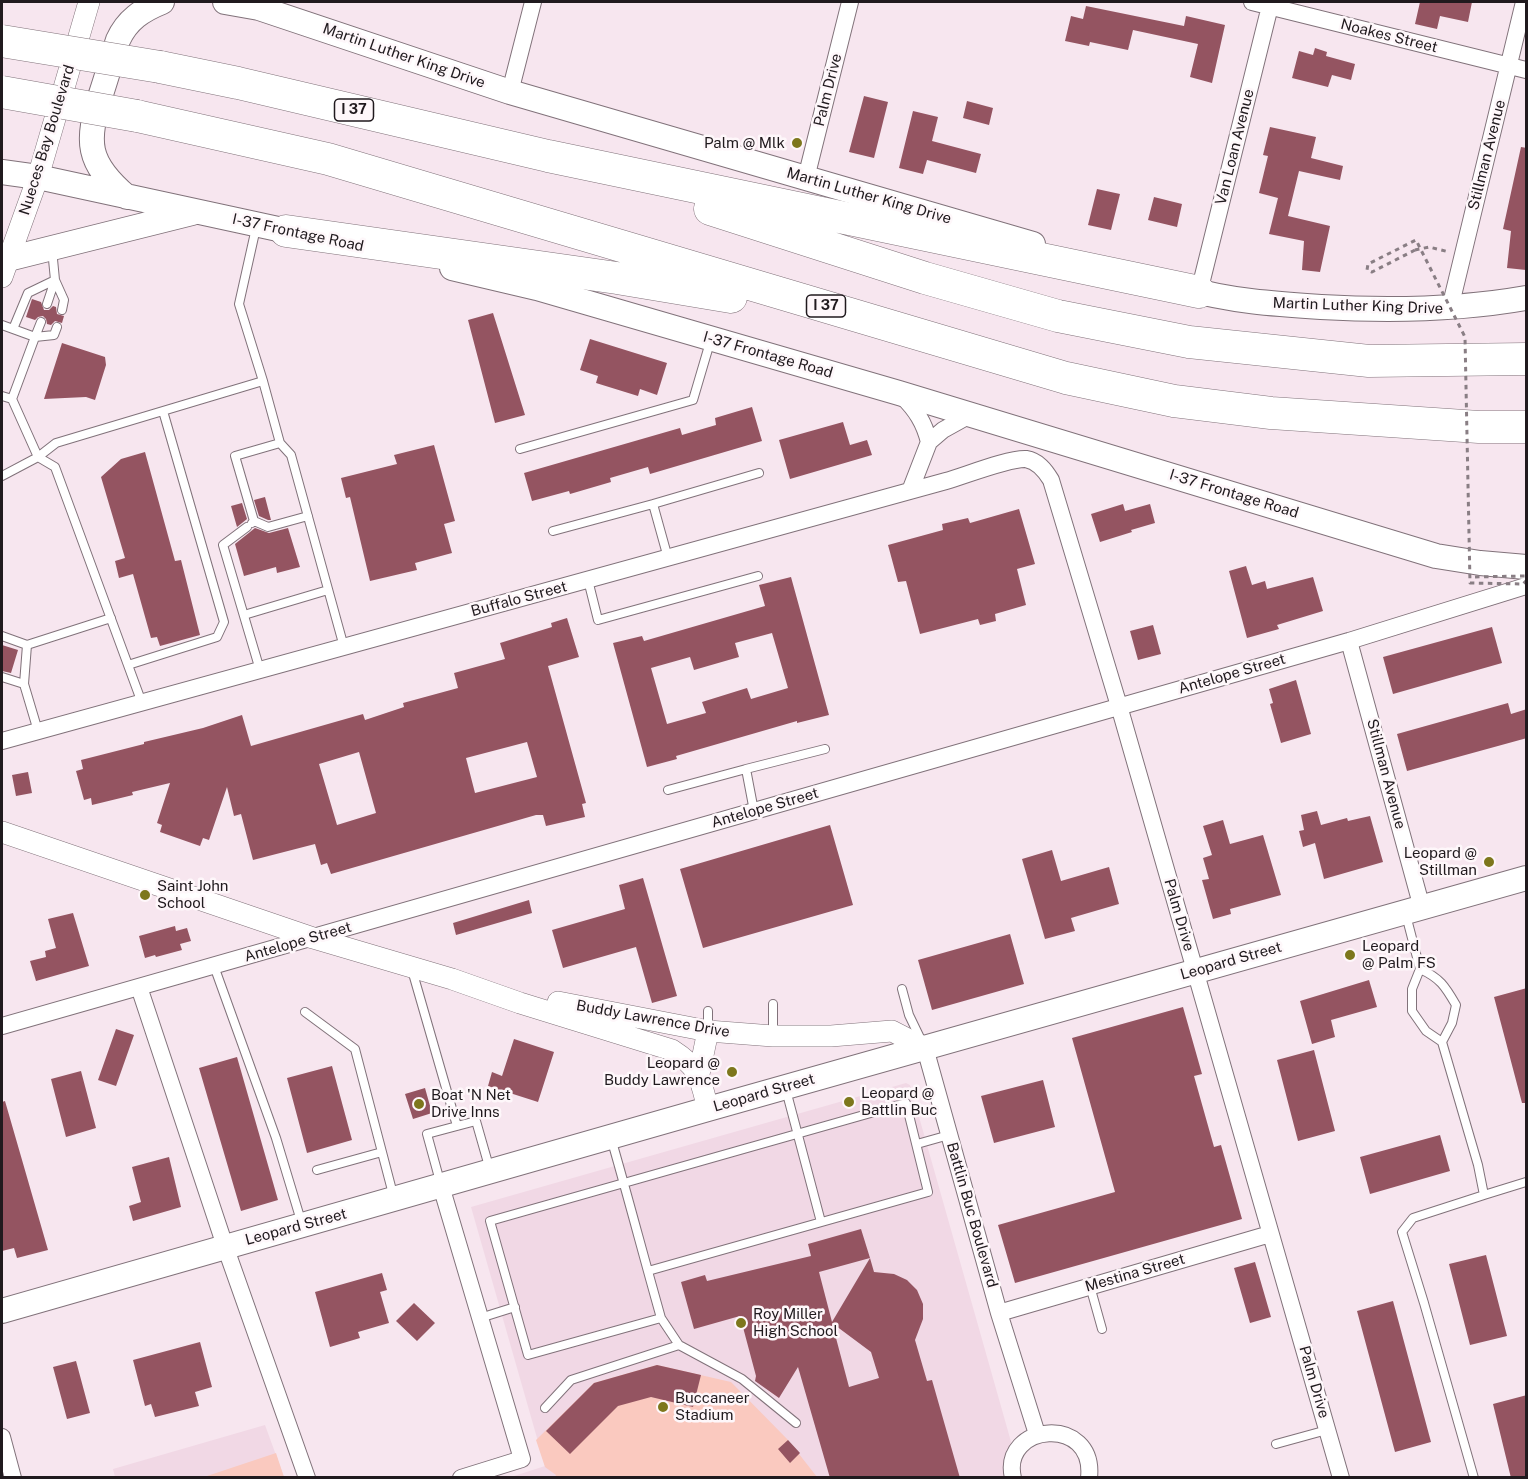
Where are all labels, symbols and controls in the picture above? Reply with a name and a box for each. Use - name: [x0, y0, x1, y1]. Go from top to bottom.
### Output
- street label: Noakes Street: [1339, 15, 1439, 57]
- street label: Martin Luther King Drive: [320, 20, 488, 92]
- street label: Palm Drive: [810, 52, 846, 128]
- street label: Nueces Bay Boulevard: [16, 63, 78, 217]
- street label: Van Loan Avenue: [1212, 87, 1258, 207]
- street label: Stillman Avenue: [1465, 98, 1509, 212]
- road number: I 37: [334, 99, 374, 121]
- place label: Palm @ Mlk: [704, 134, 785, 152]
- marker: Palm @ Mlk: [790, 136, 804, 150]
- street label: Martin Luther King Drive: [785, 164, 953, 228]
- street label: I-37 Frontage Road: [231, 210, 365, 256]
- street label: Martin Luther King Drive: [1272, 294, 1444, 318]
- road number: I 37: [806, 295, 846, 317]
- street label: I-37 Frontage Road: [701, 328, 835, 382]
- street label: I-37 Frontage Road: [1167, 466, 1301, 522]
- street label: Buffalo Street: [469, 578, 569, 620]
- street label: Antelope Street: [1176, 650, 1288, 698]
- street label: Stillman Avenue: [1363, 717, 1409, 831]
- street label: Antelope Street: [709, 784, 821, 832]
- place label: Leopard @ Stillman: [1404, 844, 1477, 879]
- marker: Leopard @ Stillman: [1482, 855, 1496, 869]
- place label: Saint John School: [157, 877, 229, 912]
- street label: Palm Drive: [1160, 877, 1198, 953]
- marker: Saint John School: [138, 888, 152, 902]
- street label: Antelope Street: [242, 918, 354, 966]
- place label: Leopard @ Palm FS: [1362, 937, 1436, 972]
- street label: Leopard Street: [1178, 938, 1284, 984]
- marker: Leopard @ Palm FS: [1343, 948, 1357, 962]
- street label: Buddy Lawrence Drive: [575, 997, 731, 1041]
- place label: Leopard @ Buddy Lawrence: [604, 1054, 720, 1089]
- marker: Leopard @ Buddy Lawrence: [725, 1065, 739, 1079]
- street label: Leopard Street: [711, 1070, 817, 1116]
- place label: Leopard @ Battlin Buc: [861, 1084, 937, 1119]
- place label: Boat 'N Net Drive Inns: [431, 1086, 511, 1121]
- marker: Leopard @ Battlin Buc: [842, 1095, 856, 1109]
- marker: Boat 'N Net Drive Inns: [412, 1097, 426, 1111]
- street label: Battlin Buc Boulevard: [943, 1140, 1001, 1290]
- street label: Leopard Street: [243, 1205, 349, 1249]
- street label: Mestina Street: [1083, 1250, 1187, 1296]
- place label: Roy Miller High School: [753, 1305, 838, 1340]
- marker: Roy Miller High School: [734, 1316, 748, 1330]
- street label: Palm Drive: [1295, 1344, 1333, 1420]
- place label: Buccaneer Stadium: [675, 1389, 750, 1424]
- marker: Buccaneer Stadium: [656, 1400, 670, 1414]

